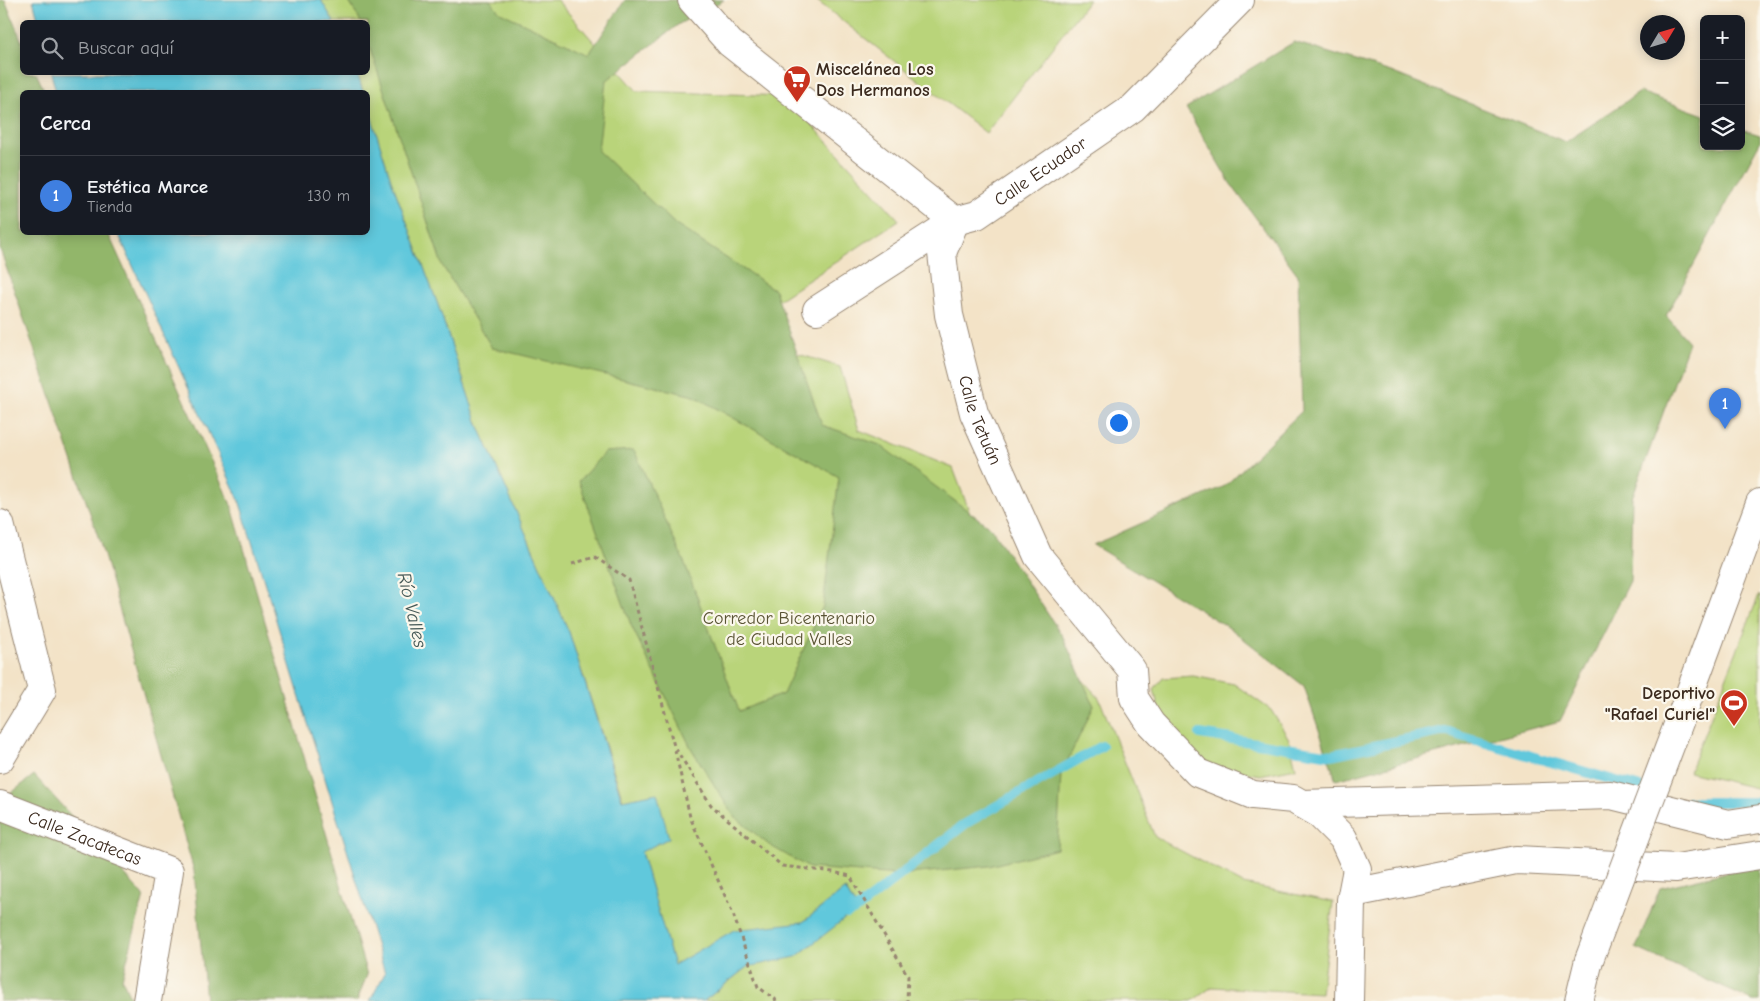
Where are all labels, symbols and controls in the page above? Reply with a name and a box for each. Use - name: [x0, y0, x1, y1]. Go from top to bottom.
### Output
- north arrow: [1640, 15, 1685, 60]
- map controls: [1700, 15, 1745, 150]
- button: +: [1700, 15, 1745, 60]
- search box: [20, 20, 370, 75]
- icon: search: [38, 34, 66, 62]
- text: Buscar aquí: [78, 37, 174, 59]
- place label: Miscelánea Los Dos Hermanos: [816, 59, 934, 101]
- button: −: [1700, 60, 1745, 105]
- supermarket icon: Miscelánea Los Dos Hermanos: [782, 64, 812, 103]
- button: layers: [1700, 105, 1745, 150]
- text: Cerca: [40, 111, 91, 135]
- street label: Calle Ecuador: [990, 132, 1091, 211]
- text: Estética Marce: [87, 176, 208, 198]
- text: 1: [53, 187, 59, 205]
- text: 130 m: [307, 187, 350, 205]
- text: Tienda: [87, 198, 133, 216]
- street label: Calle Tetuán: [954, 373, 1006, 468]
- pin: 1: [1709, 388, 1741, 429]
- your location: [1106, 410, 1132, 436]
- water label: Río Valles: [393, 570, 431, 650]
- park label: Corredor Bicentenario de Ciudad Valles: [703, 608, 875, 650]
- place label: Deportivo "Rafael Curiel": [1605, 683, 1715, 725]
- sports icon: Deportivo "Rafael Curiel": [1719, 688, 1749, 727]
- street label: Calle Zacatecas: [25, 806, 145, 870]

